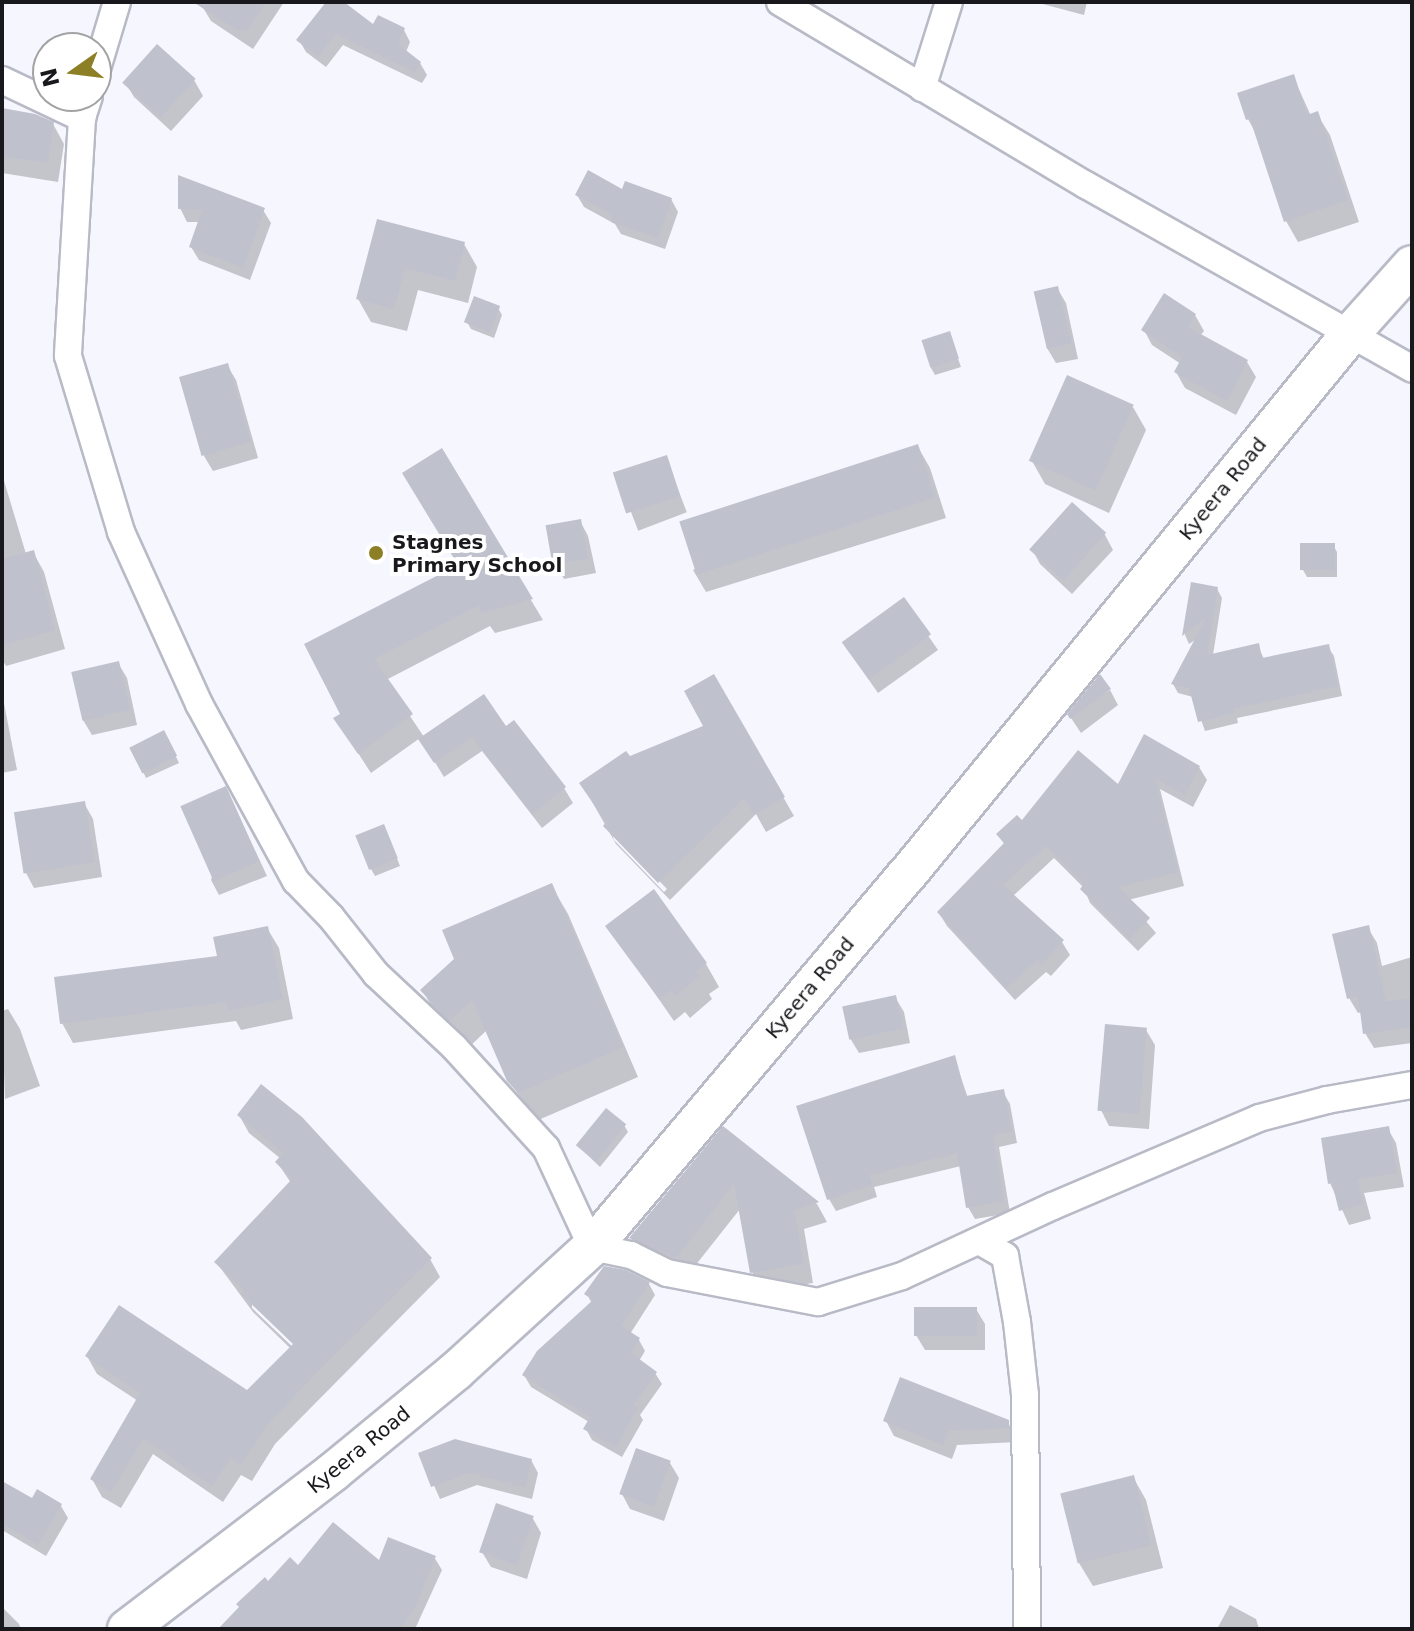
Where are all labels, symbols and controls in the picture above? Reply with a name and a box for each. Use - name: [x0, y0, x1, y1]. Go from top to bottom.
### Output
- north arrow: [32, 32, 112, 112]
- text: N: [36, 65, 65, 89]
- street label: Kyeera Road: [1174, 433, 1272, 545]
- place label: Stagnes Primary School: [392, 530, 562, 577]
- marker: Stagnes Primary School: [367, 544, 385, 562]
- street label: Kyeera Road: [761, 932, 859, 1044]
- street label: Kyeera Road: [303, 1401, 415, 1499]

